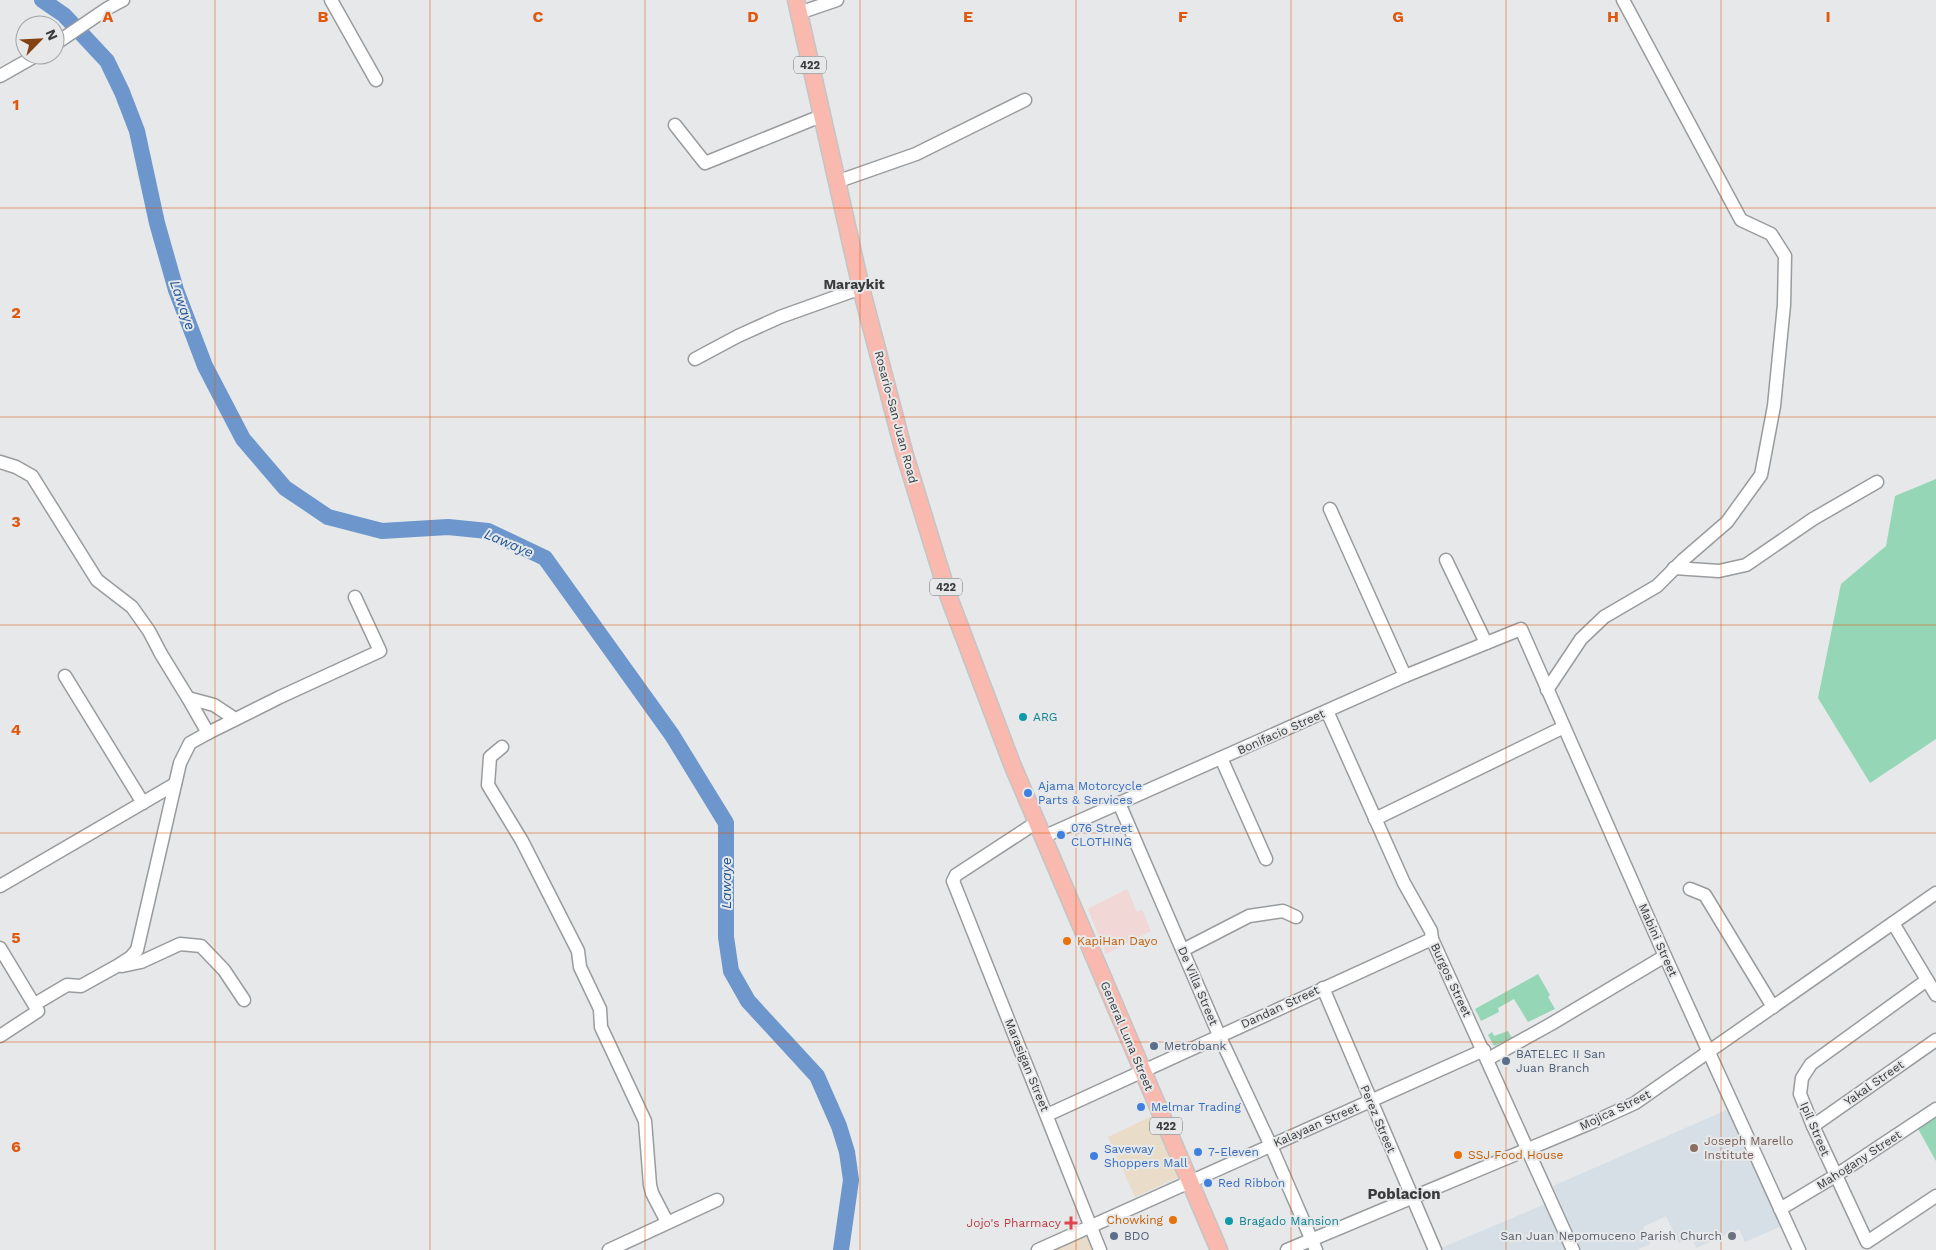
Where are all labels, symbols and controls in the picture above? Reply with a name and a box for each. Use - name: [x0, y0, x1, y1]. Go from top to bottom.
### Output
- text: A: [103, 7, 114, 26]
- text: B: [318, 7, 329, 26]
- text: C: [533, 7, 544, 26]
- text: D: [747, 7, 759, 26]
- text: E: [963, 7, 973, 26]
- text: F: [1178, 7, 1188, 26]
- text: G: [1392, 7, 1404, 26]
- text: H: [1607, 7, 1619, 26]
- text: I: [1825, 7, 1831, 26]
- north arrow: [15, 15, 65, 65]
- text: N: [42, 27, 61, 43]
- road number: 422: [794, 56, 826, 74]
- text: 1: [13, 95, 19, 114]
- district label: Maraykit: [823, 276, 885, 292]
- water label: Lawaye: [167, 278, 199, 332]
- text: 2: [11, 303, 21, 322]
- street label: Rosario-San Juan Road: [872, 349, 920, 485]
- text: 3: [11, 512, 21, 531]
- water label: Lawaye: [482, 526, 536, 560]
- road number: 422: [930, 578, 962, 596]
- street label: Bonifacio Street: [1235, 706, 1327, 758]
- place label: ARG: [1033, 710, 1058, 724]
- marker: ARG: [1017, 711, 1029, 723]
- text: 4: [11, 720, 21, 739]
- place label: Ajama Motorcycle Parts & Services: [1038, 779, 1142, 807]
- marker: Ajama Motorcycle Parts & Services: [1022, 787, 1034, 799]
- place label: 076 Street CLOTHING: [1071, 821, 1132, 849]
- marker: 076 Street CLOTHING: [1055, 829, 1067, 841]
- water label: Lawaye: [718, 857, 734, 909]
- street label: Mabini Street: [1636, 901, 1680, 979]
- text: 5: [11, 928, 21, 947]
- place label: KapiHan Dayo: [1077, 934, 1158, 948]
- marker: KapiHan Dayo: [1061, 935, 1073, 947]
- street label: Burgos Street: [1428, 941, 1474, 1019]
- street label: De Villa Street: [1175, 944, 1221, 1028]
- street label: General Luna Street: [1098, 979, 1156, 1093]
- street label: Dandan Street: [1239, 983, 1321, 1031]
- street label: Marasigan Street: [1002, 1017, 1052, 1113]
- place label: Metrobank: [1164, 1039, 1227, 1053]
- marker: Metrobank: [1148, 1040, 1160, 1052]
- place label: BATELEC II San Juan Branch: [1516, 1047, 1605, 1075]
- marker: BATELEC II San Juan Branch: [1500, 1055, 1512, 1067]
- street label: Yakal Street: [1841, 1057, 1907, 1109]
- street label: Perez Street: [1357, 1083, 1399, 1155]
- street label: Mojica Street: [1577, 1087, 1653, 1133]
- place label: Melmar Trading: [1151, 1100, 1241, 1114]
- street label: Kalayaan Street: [1271, 1100, 1361, 1150]
- street label: Ipil Street: [1797, 1100, 1833, 1158]
- marker: Melmar Trading: [1135, 1101, 1147, 1113]
- road number: 422: [1150, 1118, 1182, 1134]
- street label: Mahogany Street: [1814, 1127, 1904, 1193]
- place label: Joseph Marello Institute: [1704, 1134, 1793, 1162]
- text: 6: [11, 1137, 21, 1156]
- place label: Saveway Shoppers Mall: [1104, 1142, 1188, 1170]
- marker: Joseph Marello Institute: [1688, 1142, 1700, 1154]
- place label: 7-Eleven: [1208, 1145, 1259, 1159]
- marker: 7-Eleven: [1192, 1146, 1204, 1158]
- place label: SSJ Food House: [1468, 1148, 1564, 1162]
- marker: SSJ Food House: [1452, 1149, 1464, 1161]
- marker: Saveway Shoppers Mall: [1088, 1150, 1100, 1162]
- place label: Red Ribbon: [1218, 1176, 1285, 1190]
- marker: Red Ribbon: [1202, 1177, 1214, 1189]
- district label: Poblacion: [1368, 1185, 1441, 1203]
- place label: Chowking: [1106, 1213, 1164, 1227]
- marker: Chowking: [1167, 1214, 1179, 1226]
- place label: Bragado Mansion: [1239, 1214, 1339, 1228]
- marker: Bragado Mansion: [1223, 1215, 1235, 1227]
- place label: Jojo's Pharmacy: [967, 1216, 1062, 1230]
- marker: Jojo's Pharmacy: [1065, 1217, 1077, 1229]
- place label: BDO: [1124, 1229, 1149, 1243]
- place label: San Juan Nepomuceno Parish Church: [1500, 1229, 1722, 1243]
- marker: BDO: [1108, 1230, 1120, 1242]
- marker: San Juan Nepomuceno Parish Church: [1726, 1230, 1738, 1242]

